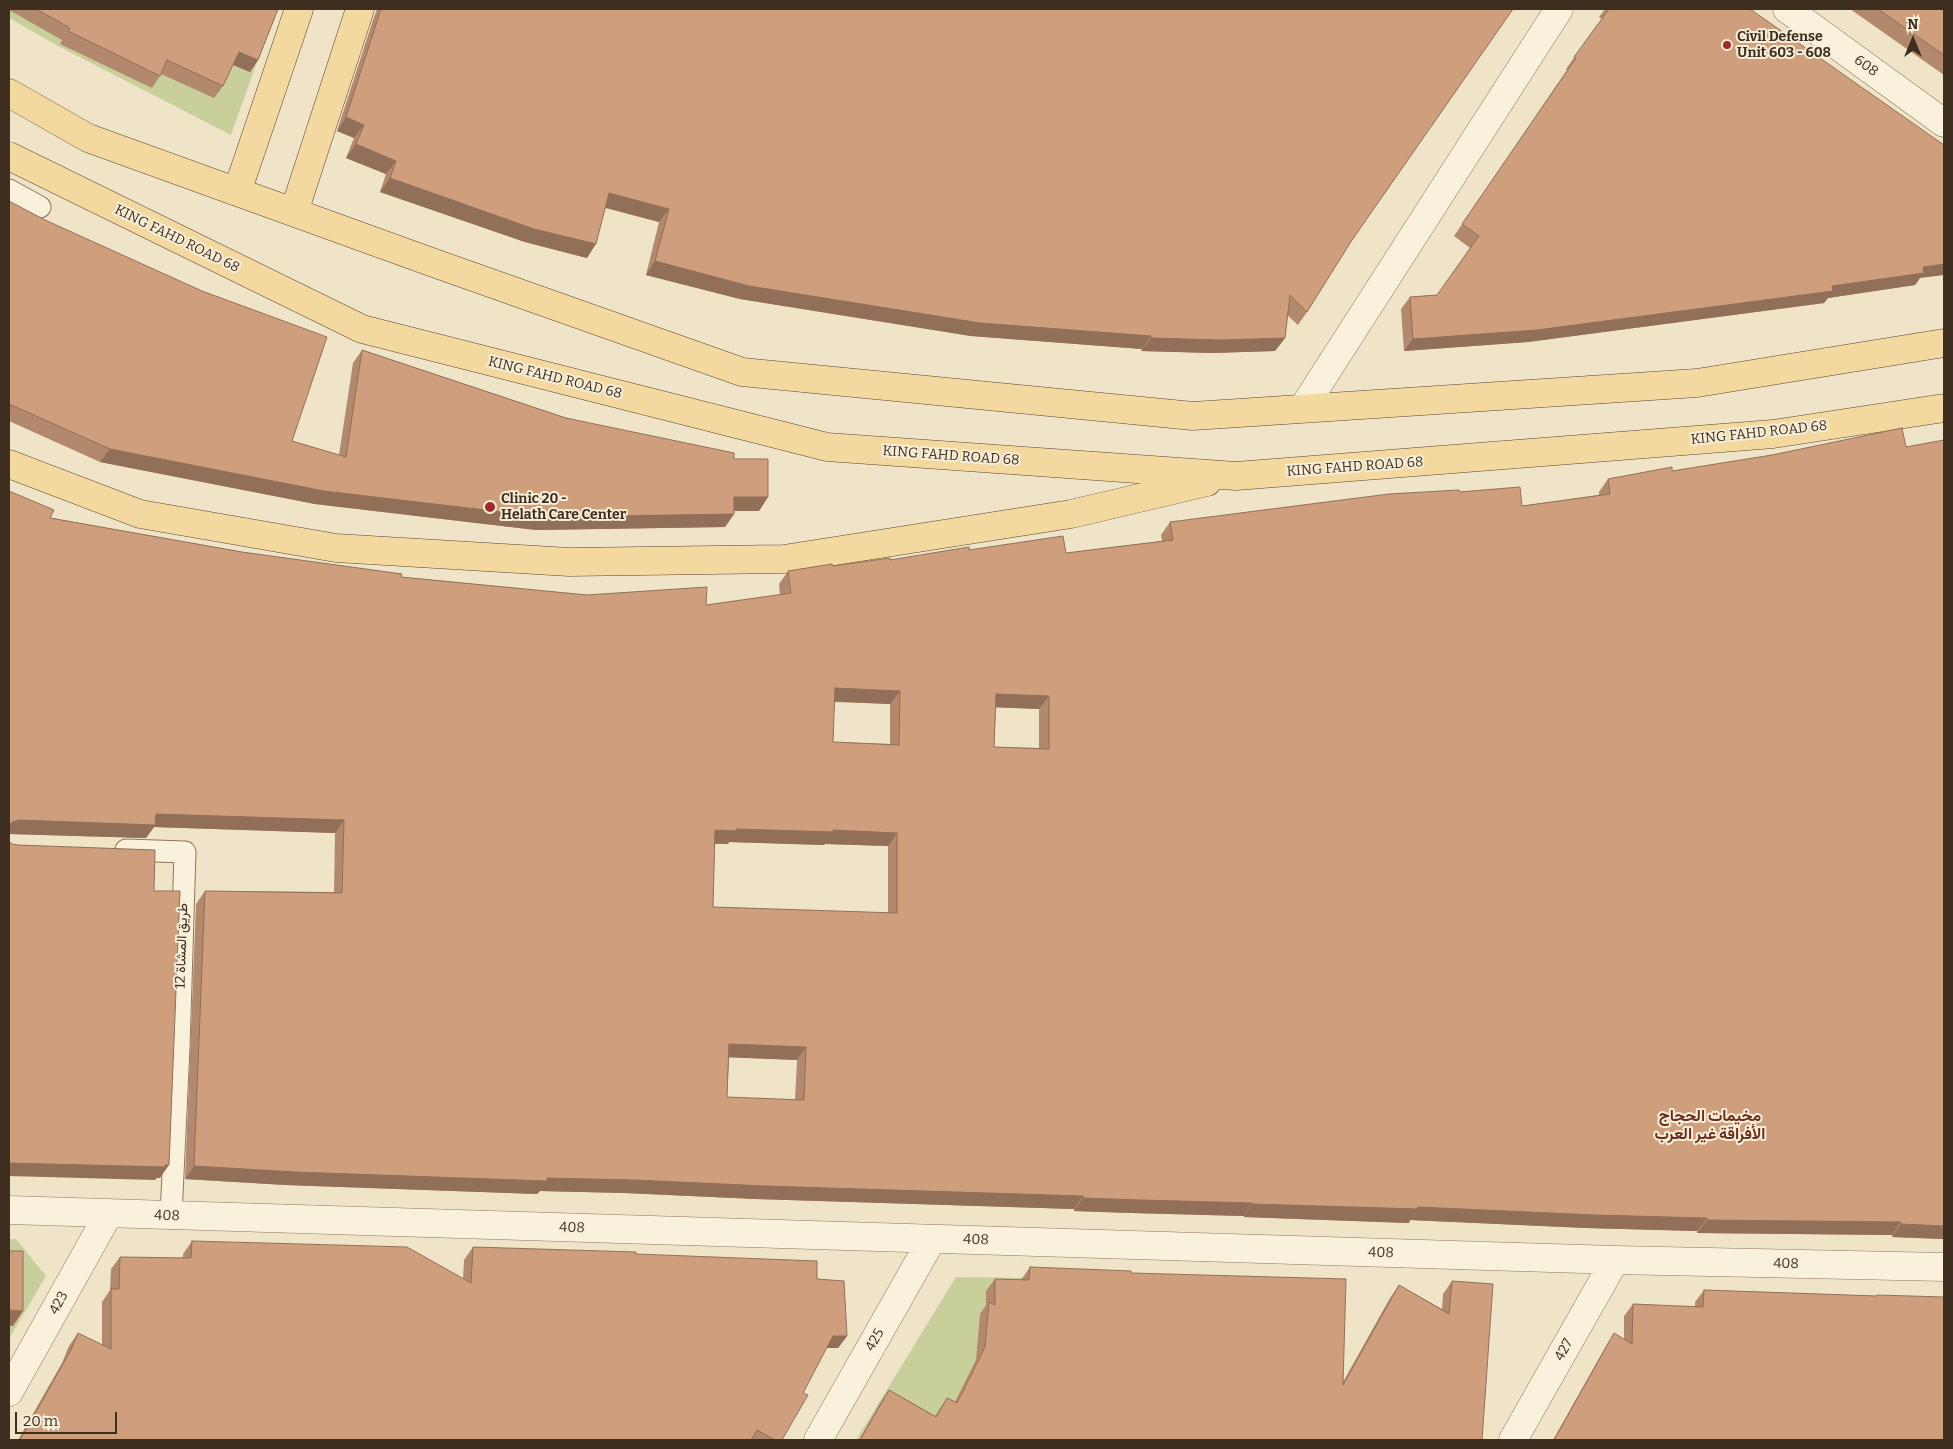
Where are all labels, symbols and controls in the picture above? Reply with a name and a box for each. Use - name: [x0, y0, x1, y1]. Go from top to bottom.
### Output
- north arrow: [1888, 15, 1938, 65]
- text: N: [1908, 16, 1918, 33]
- place label: Civil Defense Unit 603 - 608: [1737, 29, 1831, 62]
- marker: Civil Defense Unit 603 - 608: [1721, 39, 1733, 51]
- street label: 608: [1851, 52, 1881, 80]
- street label: KING FAHD ROAD 68: [112, 201, 242, 277]
- street label: KING FAHD ROAD 68: [486, 353, 624, 403]
- street label: KING FAHD ROAD 68: [1690, 417, 1828, 449]
- street label: KING FAHD ROAD 68: [882, 443, 1020, 469]
- street label: KING FAHD ROAD 68: [1286, 454, 1424, 480]
- place label: Clinic 20 - Helath Care Center: [501, 491, 626, 524]
- marker: Clinic 20 - Helath Care Center: [483, 500, 497, 514]
- street label: طريق المشاة 12: [172, 903, 192, 989]
- district label: مخيمات الحجاج الأفراقة غير العرب: [1655, 1107, 1765, 1145]
- street label: 408: [154, 1207, 180, 1225]
- street label: 408: [559, 1219, 585, 1237]
- street label: 408: [963, 1231, 989, 1249]
- street label: 408: [1368, 1244, 1394, 1262]
- street label: 408: [1773, 1255, 1799, 1273]
- street label: 423: [46, 1289, 72, 1317]
- street label: 425: [862, 1326, 888, 1354]
- street label: 427: [1551, 1336, 1577, 1364]
- scale bar: [18, 1402, 120, 1434]
- text: 20 m: [23, 1412, 58, 1430]

